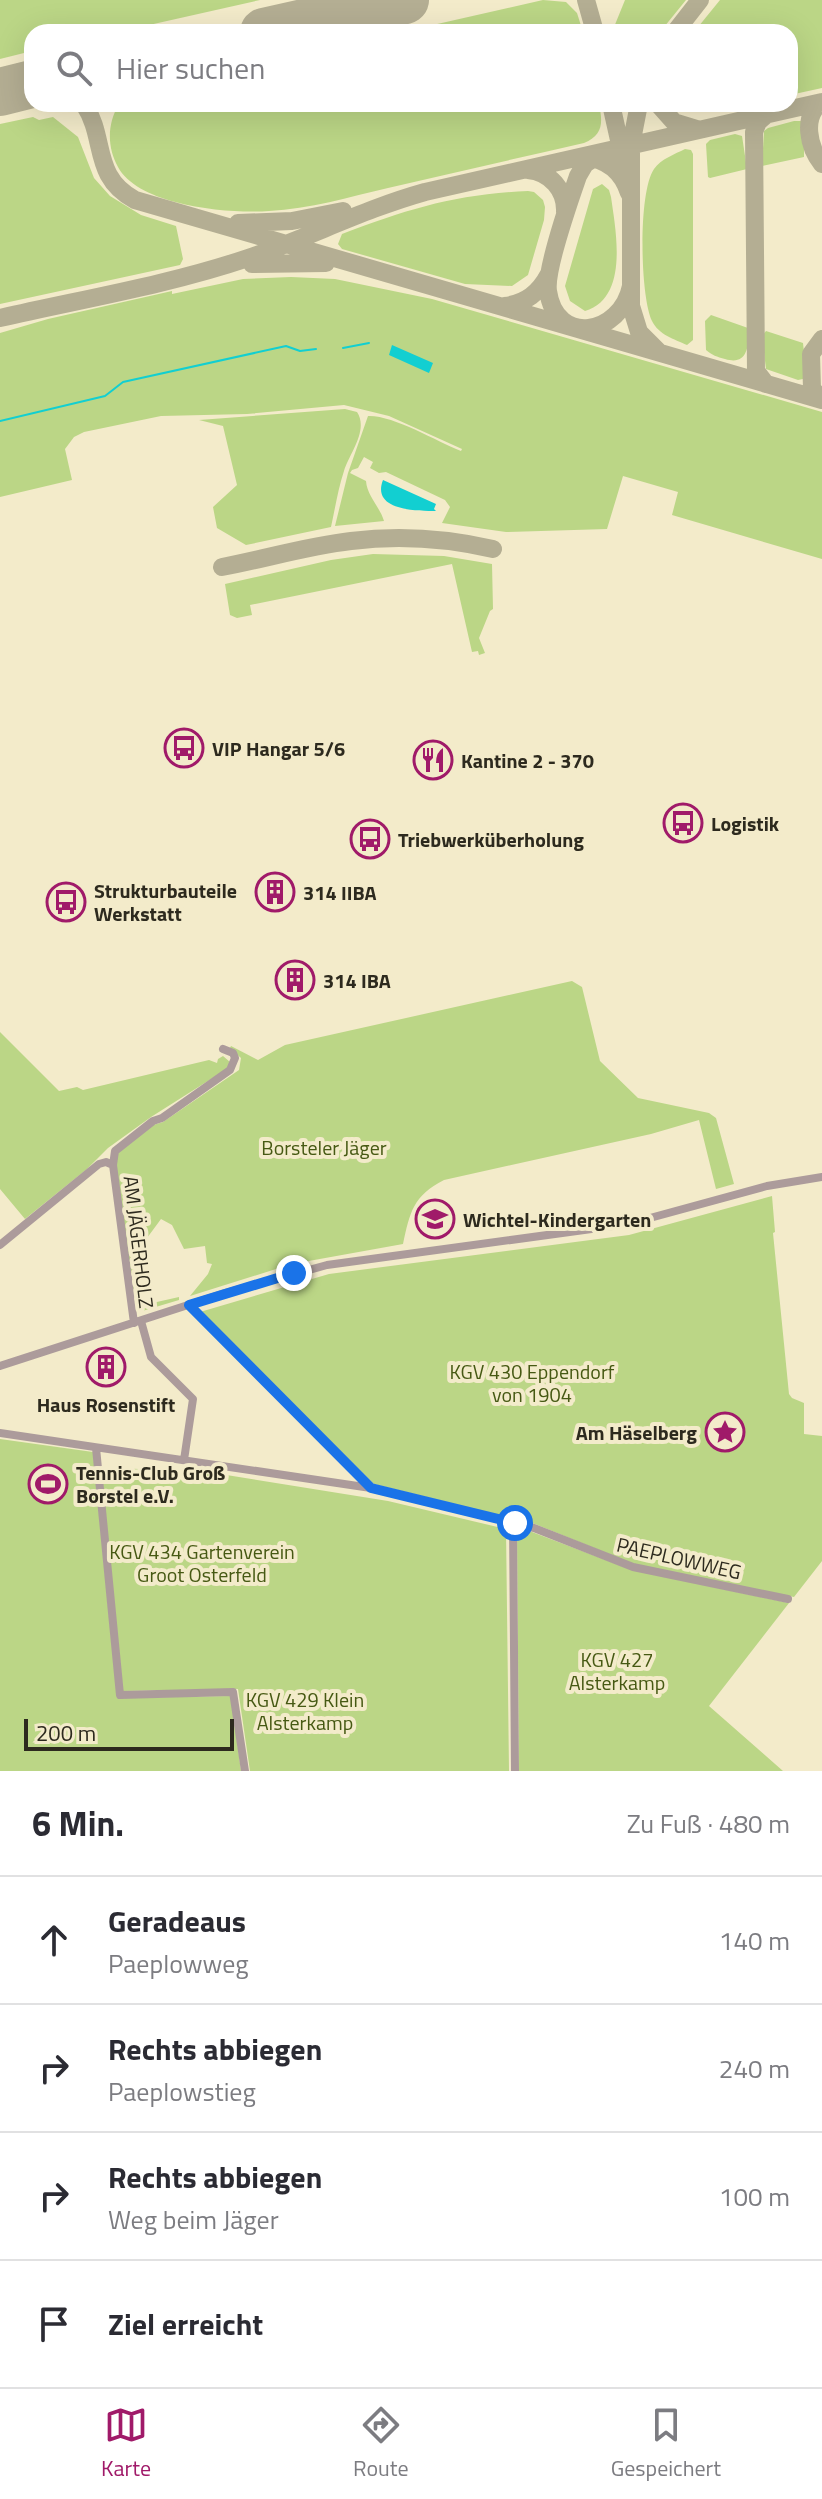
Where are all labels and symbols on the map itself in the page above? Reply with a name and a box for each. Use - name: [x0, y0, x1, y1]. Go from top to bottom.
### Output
- bus stop icon: VIP Hangar 5/6: [163, 727, 205, 769]
- place label: VIP Hangar 5/6: [212, 733, 345, 764]
- restaurant icon: Kantine 2 - 370: [412, 739, 454, 781]
- place label: Kantine 2 - 370: [461, 745, 594, 776]
- bus stop icon: Logistik: [662, 802, 704, 844]
- place label: Logistik: [711, 808, 780, 839]
- bus stop icon: Triebwerküberholung: [349, 818, 391, 860]
- place label: Triebwerküberholung: [398, 824, 584, 855]
- building icon: 314 IIBA: [254, 871, 296, 913]
- place label: Strukturbauteile Werkstatt: [94, 875, 237, 929]
- place label: 314 IIBA: [303, 877, 377, 908]
- bus stop icon: Strukturbauteile Werkstatt: [45, 881, 87, 923]
- building icon: 314 IBA: [274, 959, 316, 1001]
- place label: 314 IBA: [323, 965, 391, 996]
- park label: Borsteler Jäger: [261, 1132, 387, 1163]
- street label: AM JÄGERHOLZ: [115, 1174, 163, 1310]
- school or university icon: Wichtel-Kindergarten: [414, 1198, 456, 1240]
- place label: Wichtel-Kindergarten: [463, 1204, 651, 1235]
- route end: [276, 1255, 312, 1291]
- building icon: Haus Rosenstift: [85, 1346, 127, 1388]
- park label: KGV 430 Eppendorf von 1904: [450, 1356, 615, 1410]
- place label: Haus Rosenstift: [37, 1389, 175, 1420]
- place icon: Am Häselberg: [704, 1411, 746, 1453]
- place label: Am Häselberg: [576, 1417, 697, 1448]
- place label: Tennis-Club Groß Borstel e.V.: [76, 1457, 225, 1511]
- sports icon: Tennis-Club Groß Borstel e.V.: [27, 1463, 69, 1505]
- route start: [497, 1505, 533, 1541]
- street label: PAEPLOWWEG: [614, 1529, 744, 1587]
- park label: KGV 434 Gartenverein Groot Osterfeld: [109, 1536, 295, 1590]
- park label: KGV 427 Alsterkamp: [569, 1644, 665, 1698]
- park label: KGV 429 Klein Alsterkamp: [246, 1684, 364, 1738]
- scale bar: [24, 1715, 234, 1751]

